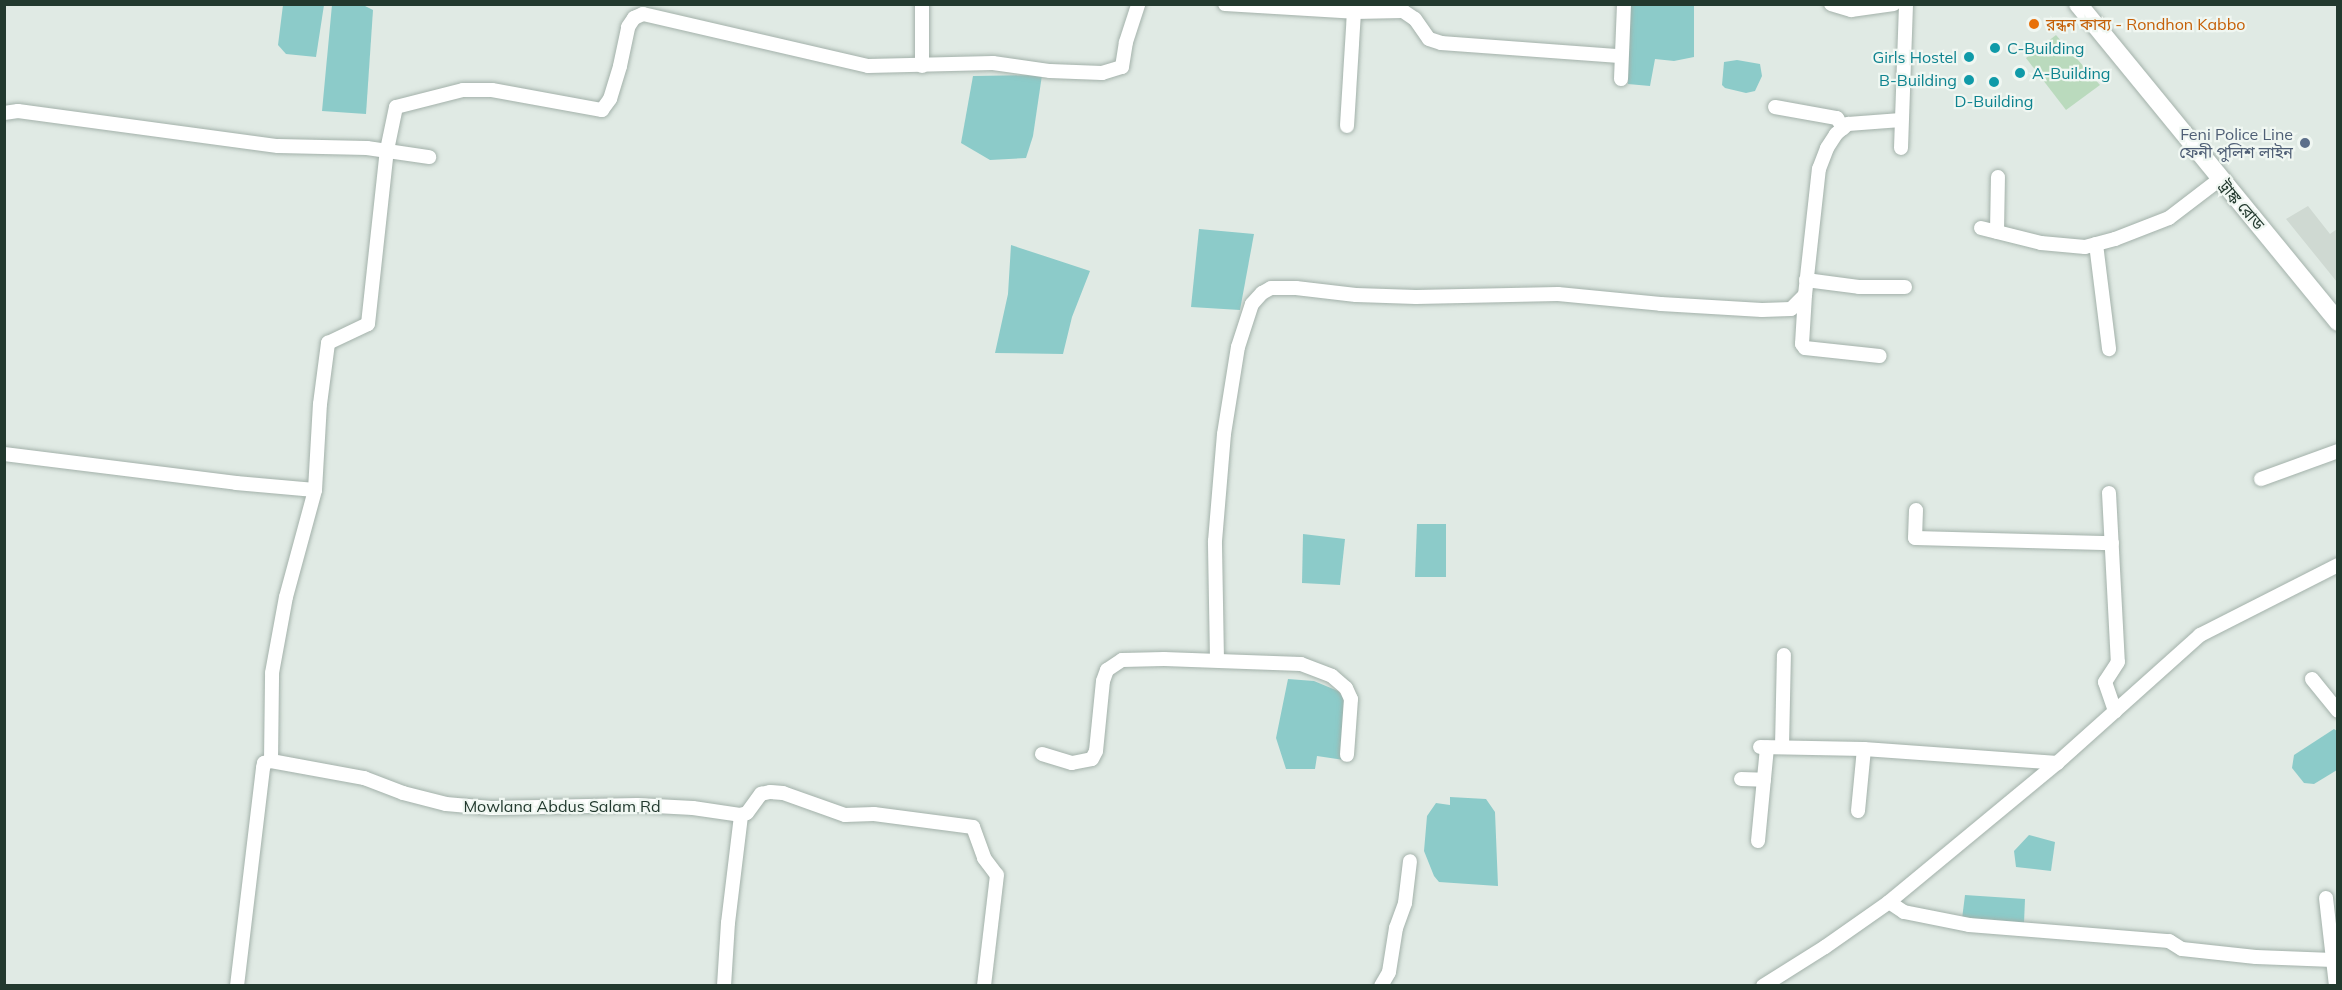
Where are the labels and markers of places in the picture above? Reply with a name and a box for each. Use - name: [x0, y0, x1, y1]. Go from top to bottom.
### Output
- place label: রন্ধন কাব্য - Rondhon Kabbo: [2046, 14, 2245, 34]
- marker: রন্ধন কাব্য - Rondhon Kabbo: [2027, 17, 2041, 31]
- place label: C-Building: [2007, 38, 2084, 58]
- marker: C-Building: [1988, 41, 2002, 55]
- place label: Girls Hostel: [1872, 47, 1957, 67]
- marker: Girls Hostel: [1962, 50, 1976, 64]
- place label: A-Building: [2032, 63, 2110, 83]
- marker: A-Building: [2013, 66, 2027, 80]
- place label: B-Building: [1879, 70, 1957, 90]
- marker: B-Building: [1962, 73, 1976, 87]
- marker: D-Building: [1987, 75, 2001, 89]
- place label: D-Building: [1955, 91, 2033, 111]
- place label: Feni Police Line ফেনী পুলিশ লাইন: [2179, 124, 2293, 162]
- marker: Feni Police Line ফেনী পুলিশ লাইন: [2298, 136, 2312, 150]

